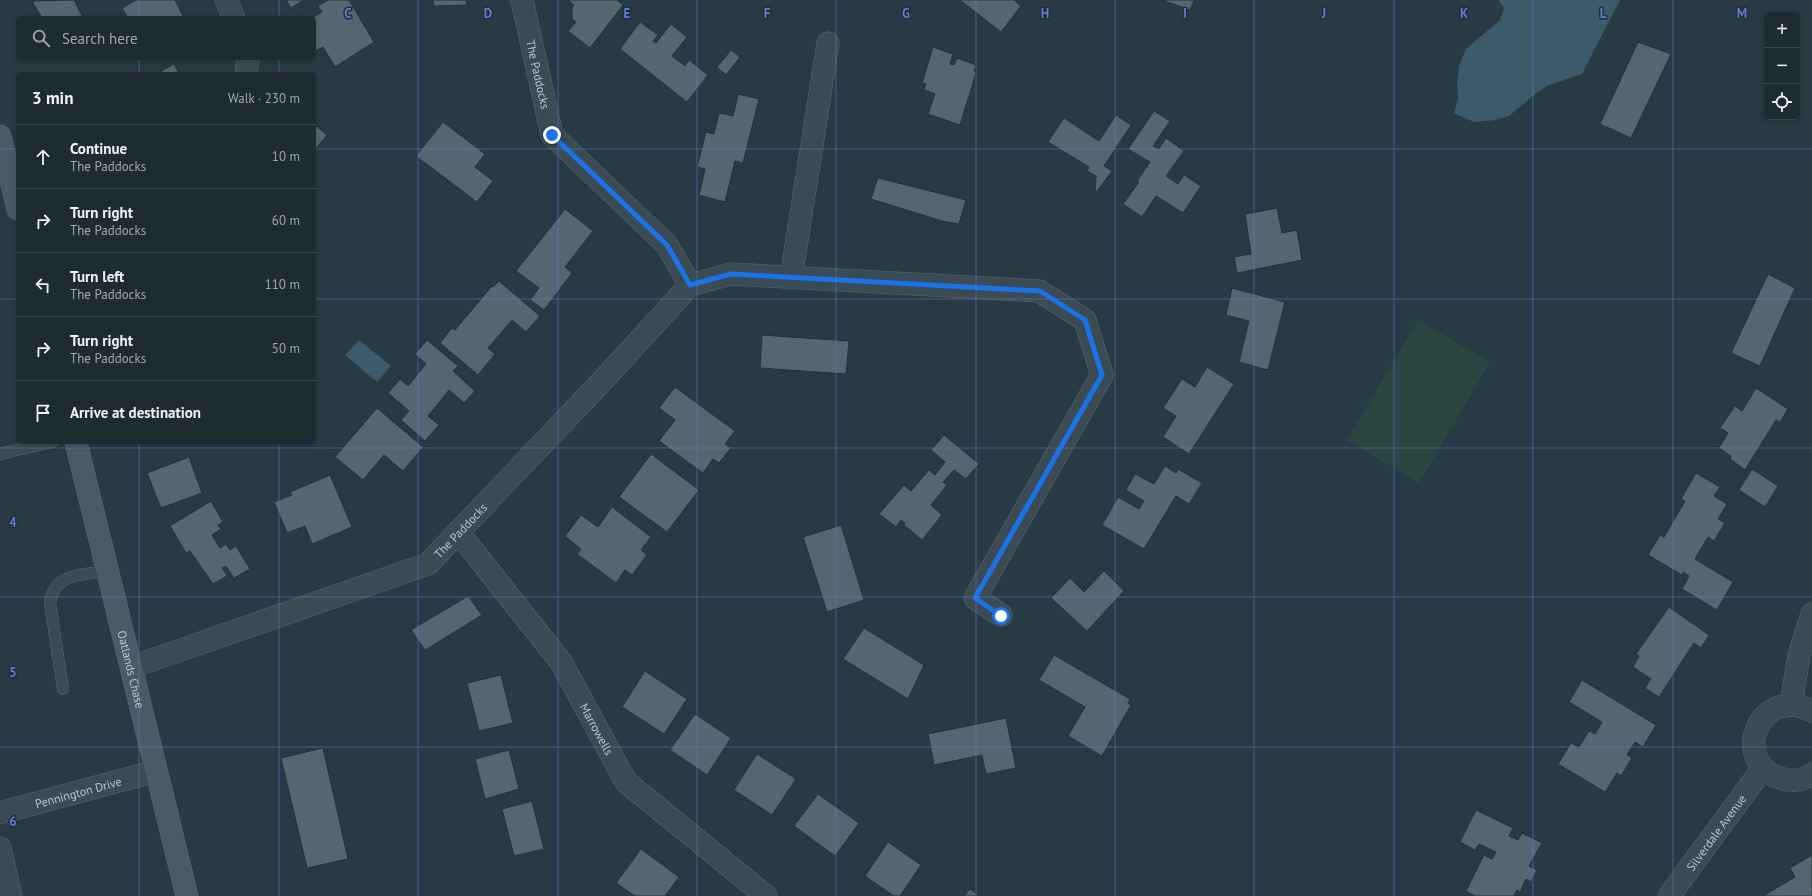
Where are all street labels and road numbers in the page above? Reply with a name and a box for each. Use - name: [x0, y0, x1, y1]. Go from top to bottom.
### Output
- street label: The Paddocks: [524, 38, 553, 110]
- street label: The Paddocks: [430, 500, 490, 561]
- street label: Oatlands Chase: [115, 629, 148, 710]
- street label: Marrowells: [577, 700, 617, 758]
- street label: Pennington Drive: [33, 773, 123, 811]
- street label: Silverdale Avenue: [1683, 791, 1749, 874]

